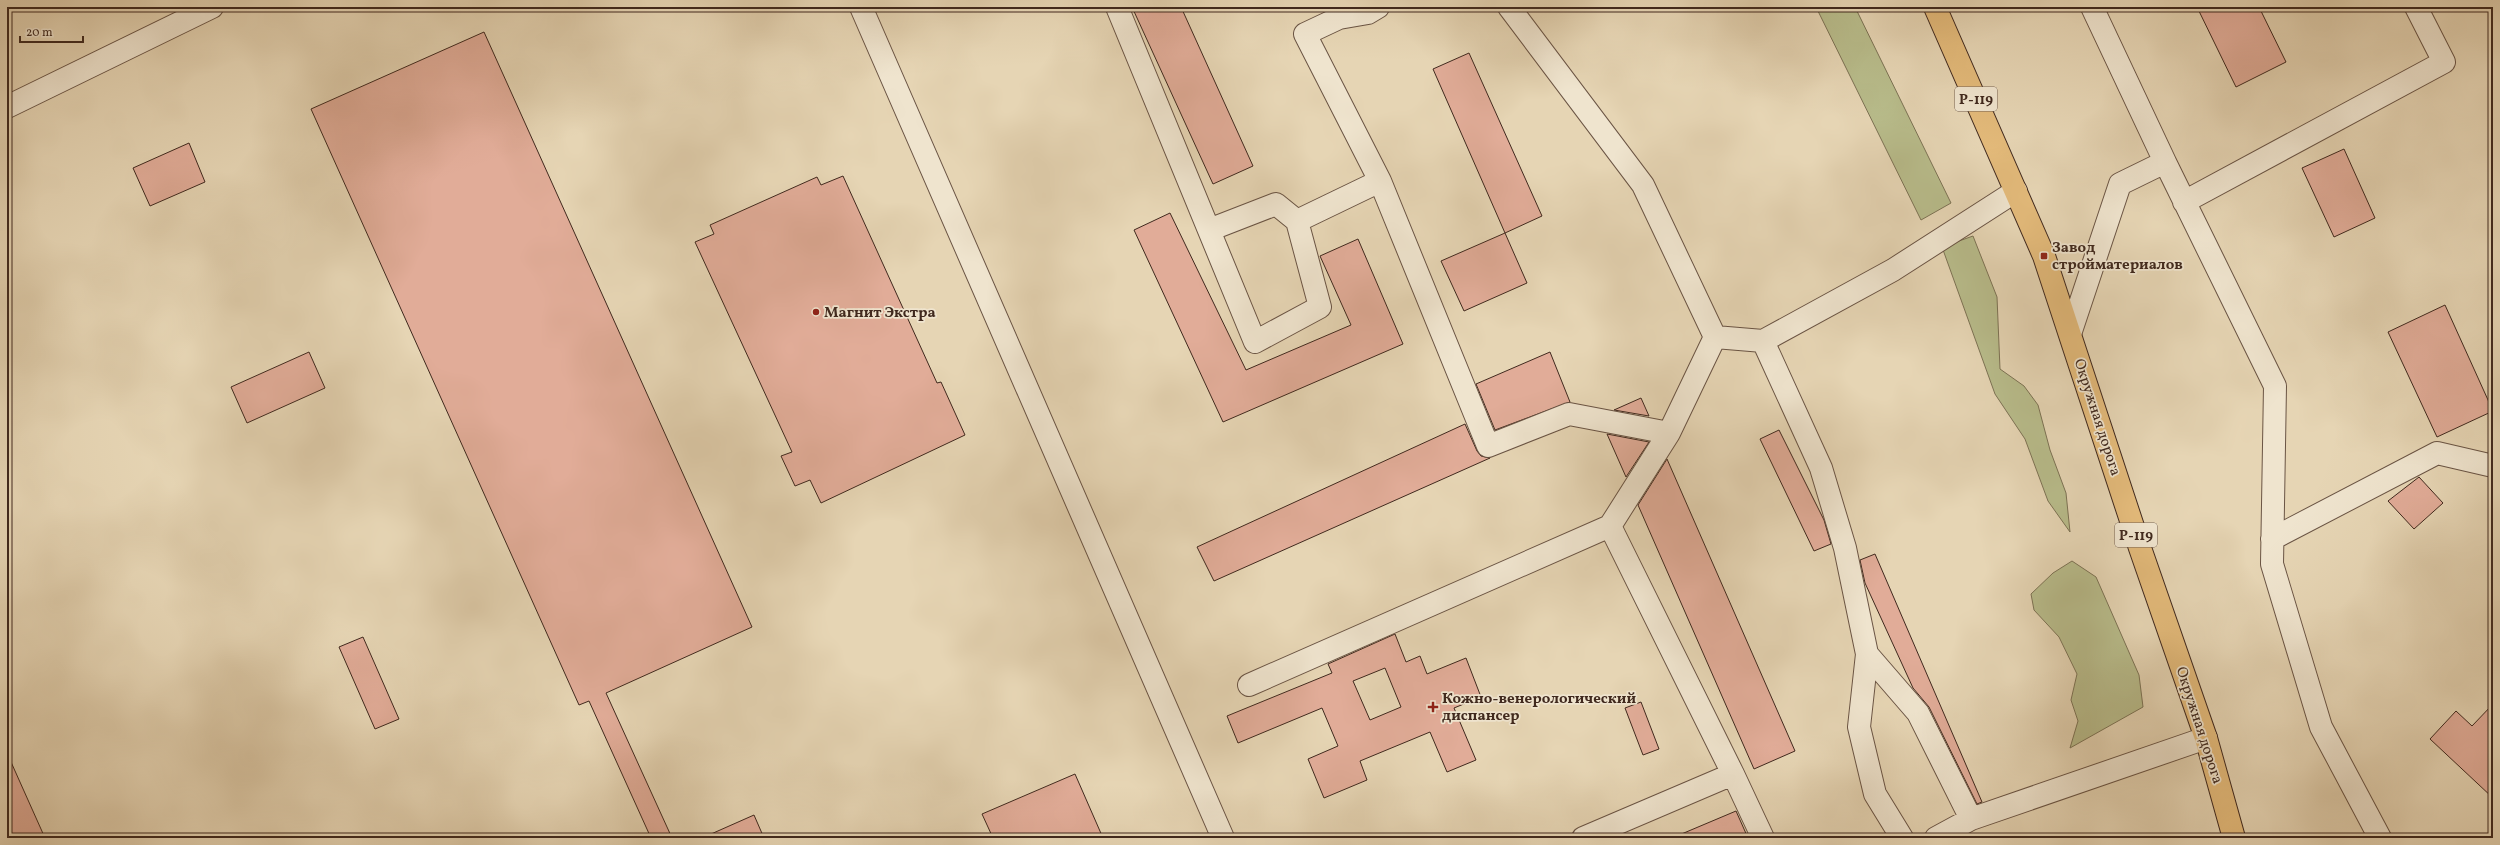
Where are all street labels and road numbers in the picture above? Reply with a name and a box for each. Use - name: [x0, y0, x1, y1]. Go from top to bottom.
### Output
- road number: Р-119: [1955, 87, 1997, 111]
- street label: Окружная дорога: [2068, 356, 2125, 479]
- road number: Р-119: [2115, 523, 2157, 547]
- street label: Окружная дорога: [2170, 664, 2227, 787]

